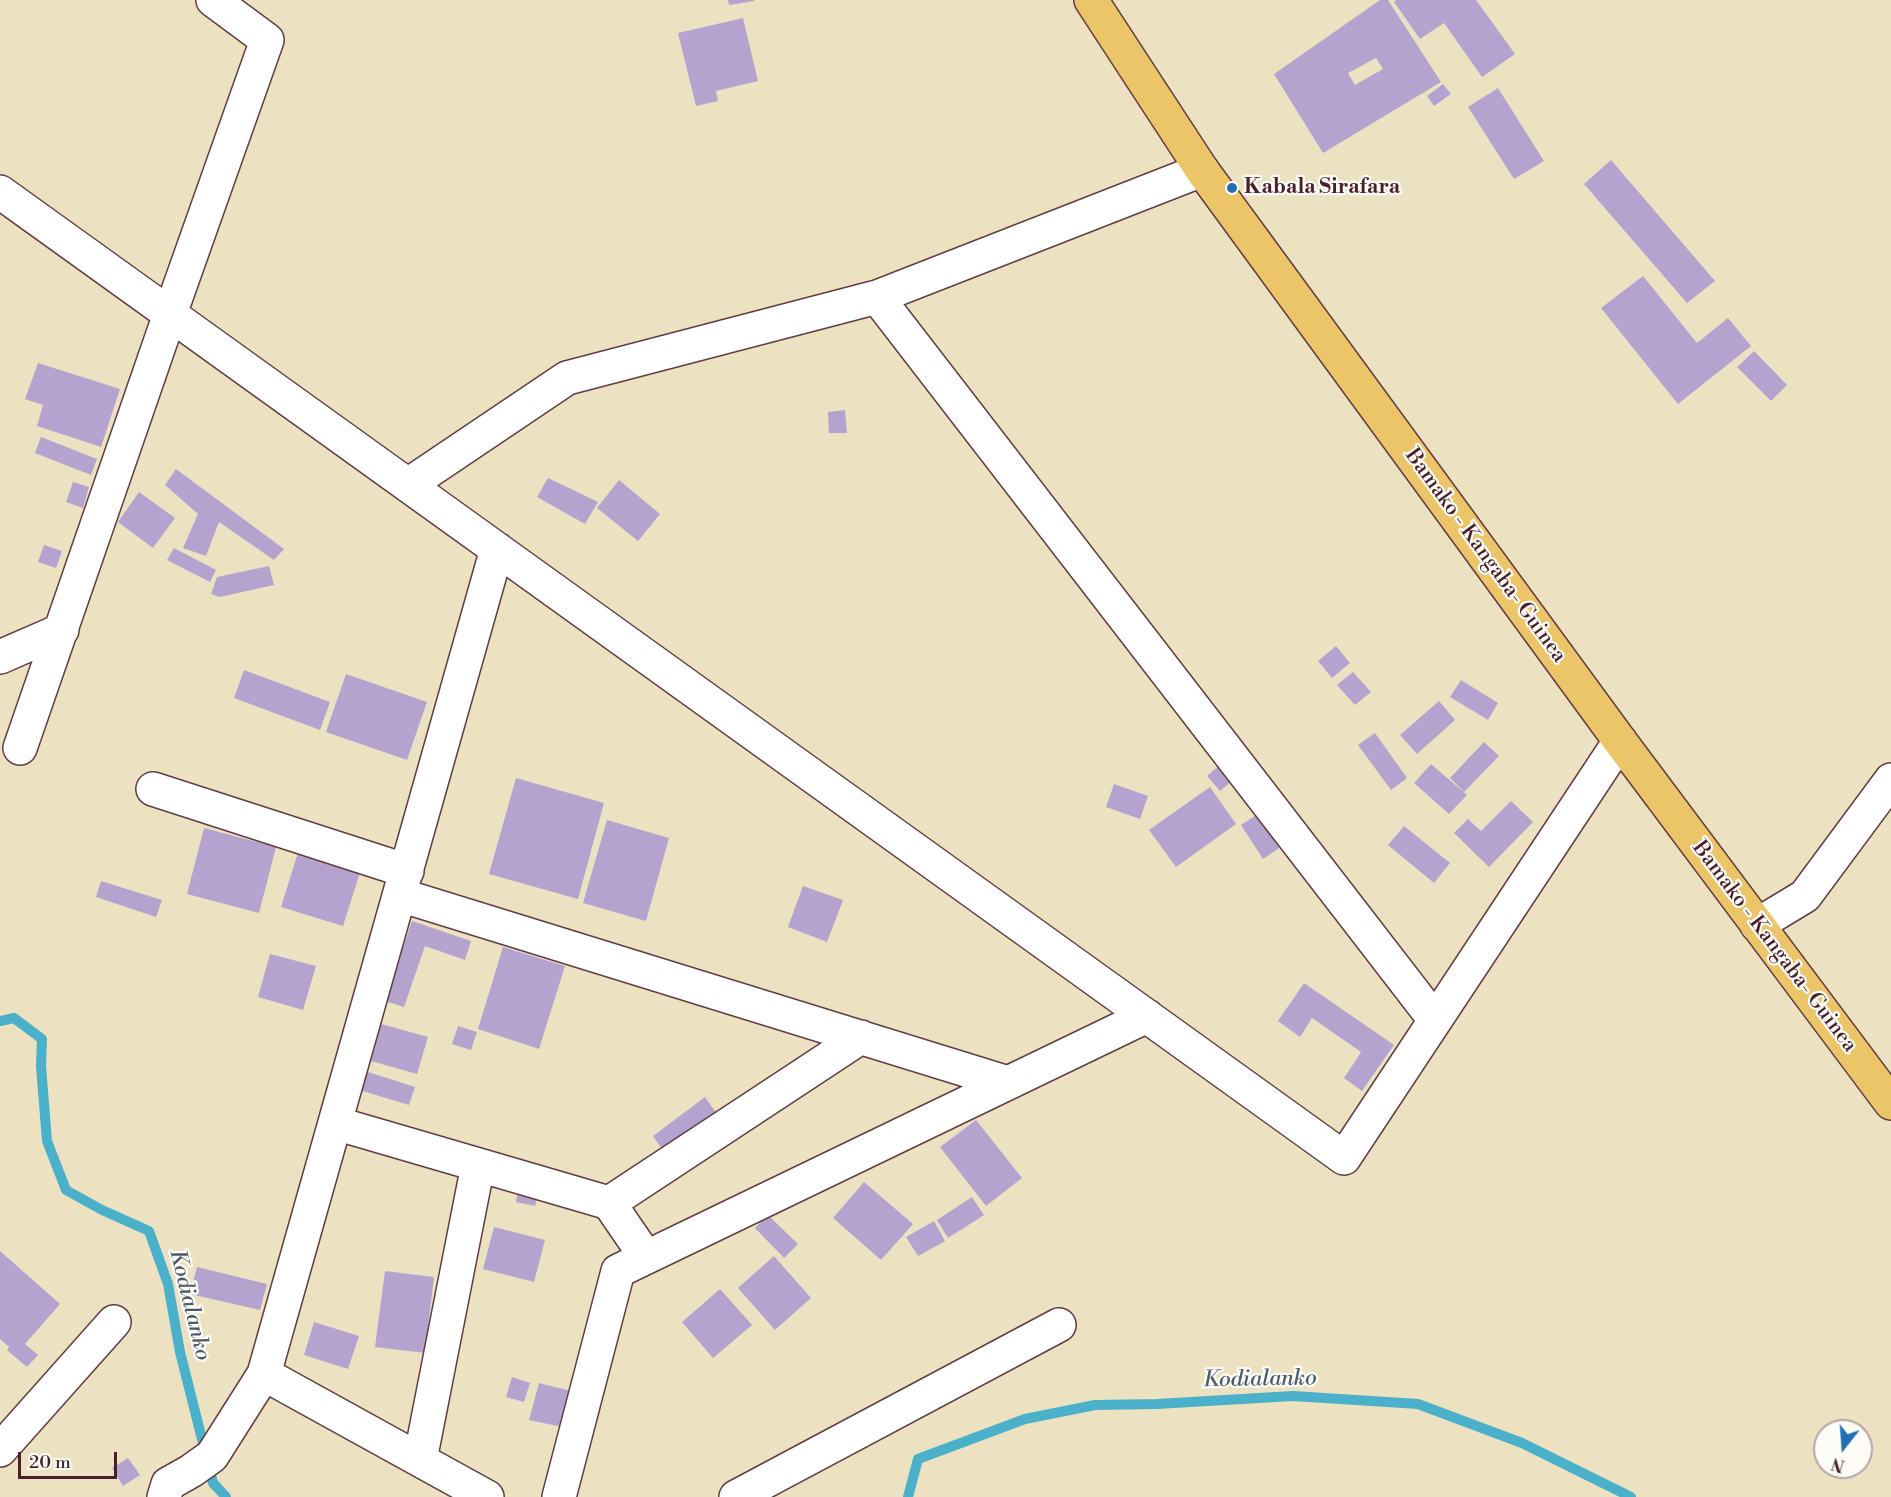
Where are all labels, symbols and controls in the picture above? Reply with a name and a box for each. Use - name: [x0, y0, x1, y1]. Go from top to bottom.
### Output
- place label: Kabala Sirafara: [1244, 175, 1400, 201]
- marker: Kabala Sirafara: [1225, 181, 1239, 195]
- street label: Bamako - Kangaba- Guinea: [1399, 444, 1571, 668]
- street label: Bamako - Kangaba- Guinea: [1686, 836, 1862, 1058]
- water label: Kodialanko: [162, 1247, 216, 1363]
- water label: Kodialanko: [1203, 1366, 1317, 1394]
- north arrow: [1813, 1419, 1873, 1479]
- scale bar: [21, 1440, 120, 1478]
- text: 20 m: [29, 1451, 71, 1474]
- text: N: [1829, 1453, 1847, 1476]

